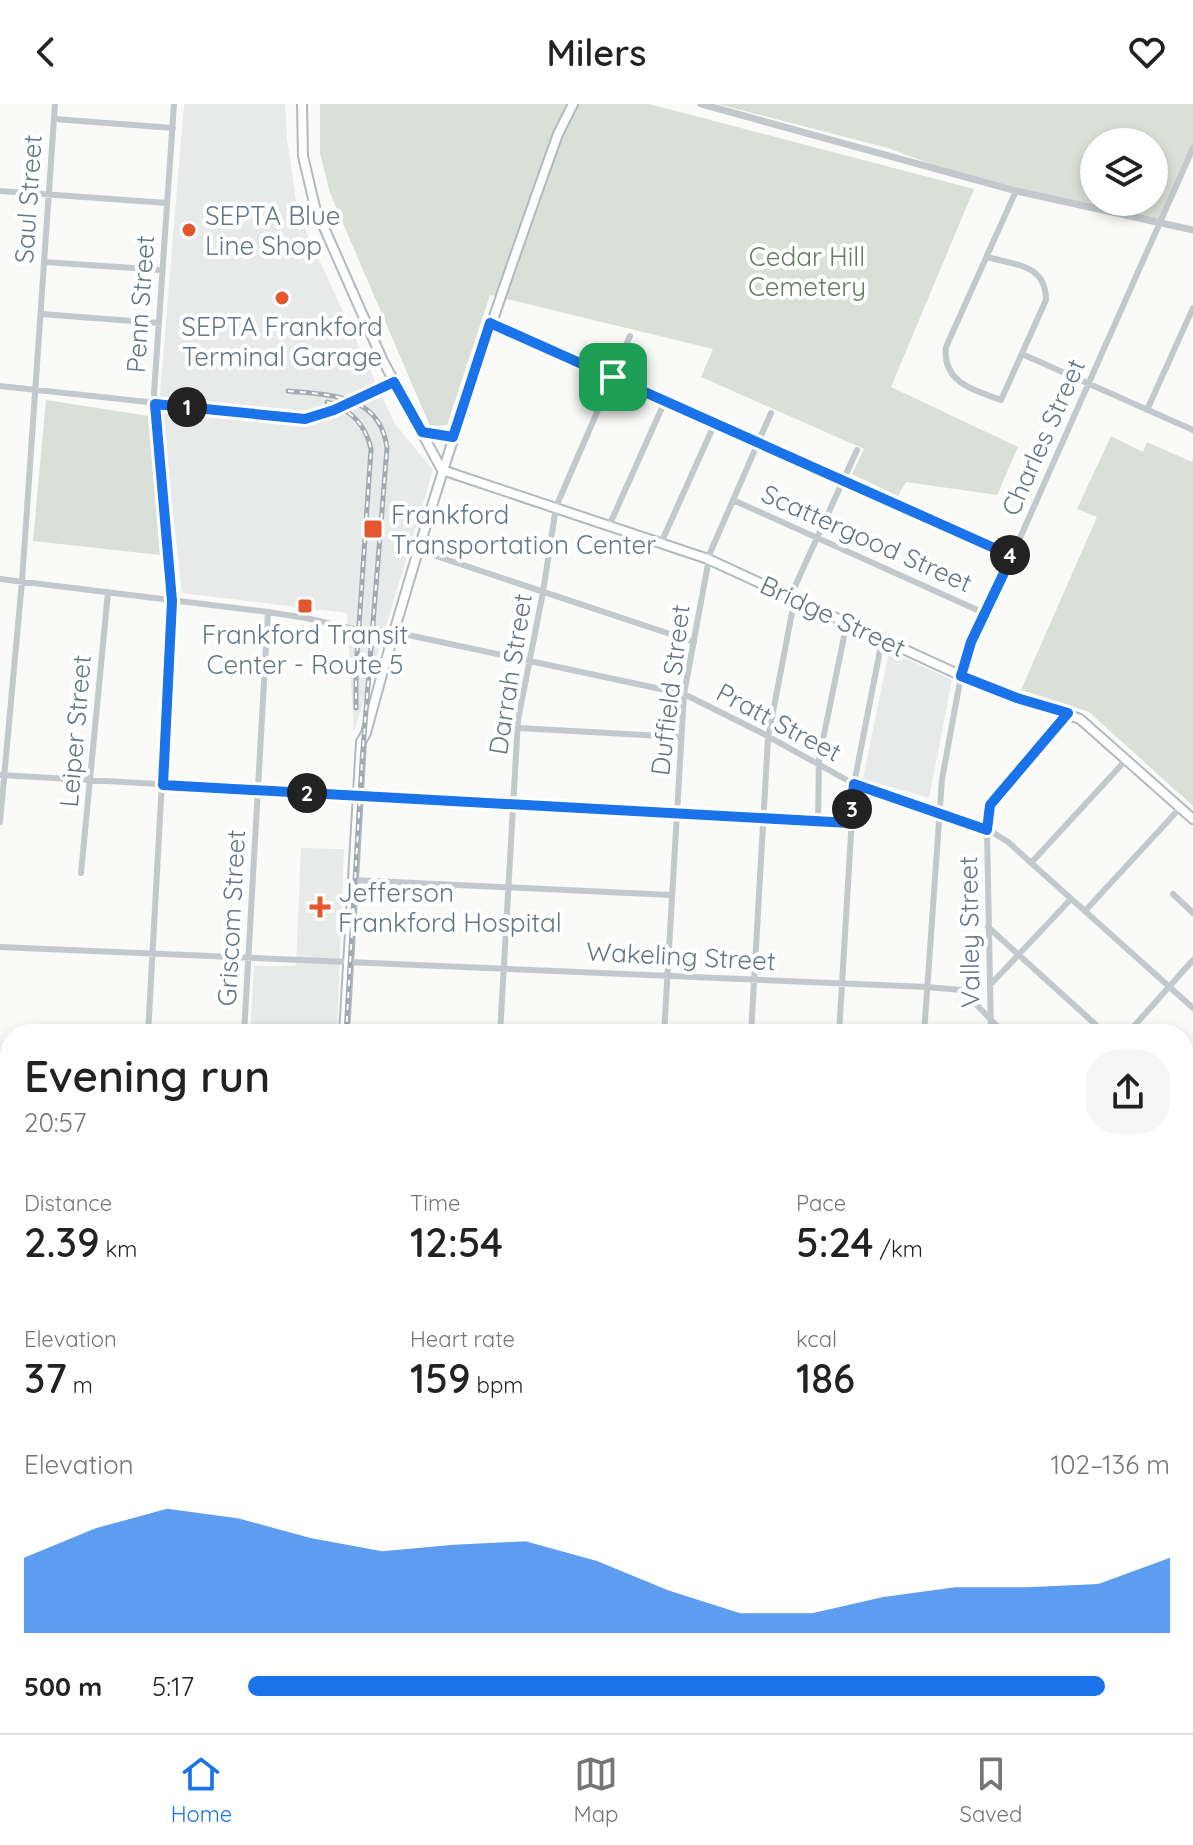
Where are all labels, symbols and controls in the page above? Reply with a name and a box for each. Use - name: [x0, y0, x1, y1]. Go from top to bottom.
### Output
- icon: back: [24, 30, 68, 74]
- text: Milers: [547, 30, 646, 75]
- icon: heart: [1125, 30, 1169, 74]
- map controls: [1080, 128, 1168, 216]
- button: layers: [1080, 128, 1168, 216]
- street label: Saul Street: [7, 133, 49, 265]
- place label: SEPTA Blue Line Shop: [205, 199, 340, 262]
- marker: SEPTA Blue Line Shop: [180, 221, 198, 239]
- street label: Penn Street: [119, 234, 161, 374]
- park label: Cedar Hill Cemetery: [748, 240, 866, 303]
- marker: SEPTA Frankford Terminal Garage: [273, 289, 291, 307]
- place label: SEPTA Frankford Terminal Garage: [181, 310, 383, 373]
- pin: [579, 343, 647, 411]
- street label: Charles Street: [994, 353, 1092, 521]
- icon: arrive: [591, 355, 635, 399]
- pin: 1: [167, 387, 207, 427]
- text: 1: [183, 393, 191, 421]
- street label: Scattergood Street: [757, 477, 977, 599]
- place label: Frankford Transportation Center: [391, 498, 656, 561]
- marker: Frankford Transportation Center: [362, 518, 384, 540]
- pin: 4: [990, 535, 1030, 575]
- text: 4: [1004, 541, 1016, 569]
- street label: Bridge Street: [755, 568, 911, 664]
- street label: Darrah Street: [481, 591, 539, 757]
- marker: Frankford Transit Center - Route 5: [296, 597, 314, 615]
- street label: Duffield Street: [643, 603, 697, 777]
- place label: Frankford Transit Center - Route 5: [202, 618, 408, 681]
- street label: Leiper Street: [52, 654, 98, 808]
- street label: Pratt Street: [711, 675, 847, 769]
- pin: 2: [287, 773, 327, 813]
- text: 2: [301, 779, 313, 807]
- pin: 3: [832, 789, 872, 829]
- text: 3: [846, 795, 858, 823]
- street label: Griscom Street: [210, 829, 252, 1007]
- street label: Valley Street: [951, 856, 987, 1008]
- place label: Jefferson Frankford Hospital: [338, 876, 562, 939]
- marker: Jefferson Frankford Hospital: [309, 896, 331, 918]
- street label: Wakeling Street: [585, 935, 777, 977]
- text: Evening run: [24, 1048, 270, 1103]
- button: share: [1086, 1050, 1170, 1134]
- text: 20:57: [24, 1106, 86, 1139]
- text: Distance: [24, 1189, 112, 1217]
- text: Time: [410, 1189, 461, 1217]
- text: Pace: [796, 1189, 846, 1217]
- text: 2.39: [24, 1217, 100, 1267]
- text: 12:54: [410, 1217, 503, 1267]
- text: 5:24: [796, 1217, 873, 1267]
- text: km: [100, 1235, 137, 1263]
- text: /km: [873, 1235, 923, 1263]
- text: Elevation: [24, 1325, 117, 1353]
- text: Heart rate: [410, 1325, 515, 1353]
- text: kcal: [796, 1325, 837, 1353]
- text: 37: [24, 1353, 67, 1403]
- text: 159: [410, 1353, 471, 1403]
- text: 186: [796, 1353, 855, 1403]
- text: m: [67, 1371, 93, 1399]
- text: bpm: [471, 1371, 523, 1399]
- text: Elevation: [24, 1448, 134, 1481]
- text: 102–136 m: [1050, 1448, 1170, 1481]
- text: 500 m: [24, 1670, 102, 1703]
- text: 5:17: [152, 1670, 194, 1703]
- tab: Home: [171, 1752, 232, 1828]
- tab: Map: [574, 1752, 618, 1828]
- tab: Saved: [960, 1752, 1022, 1828]

